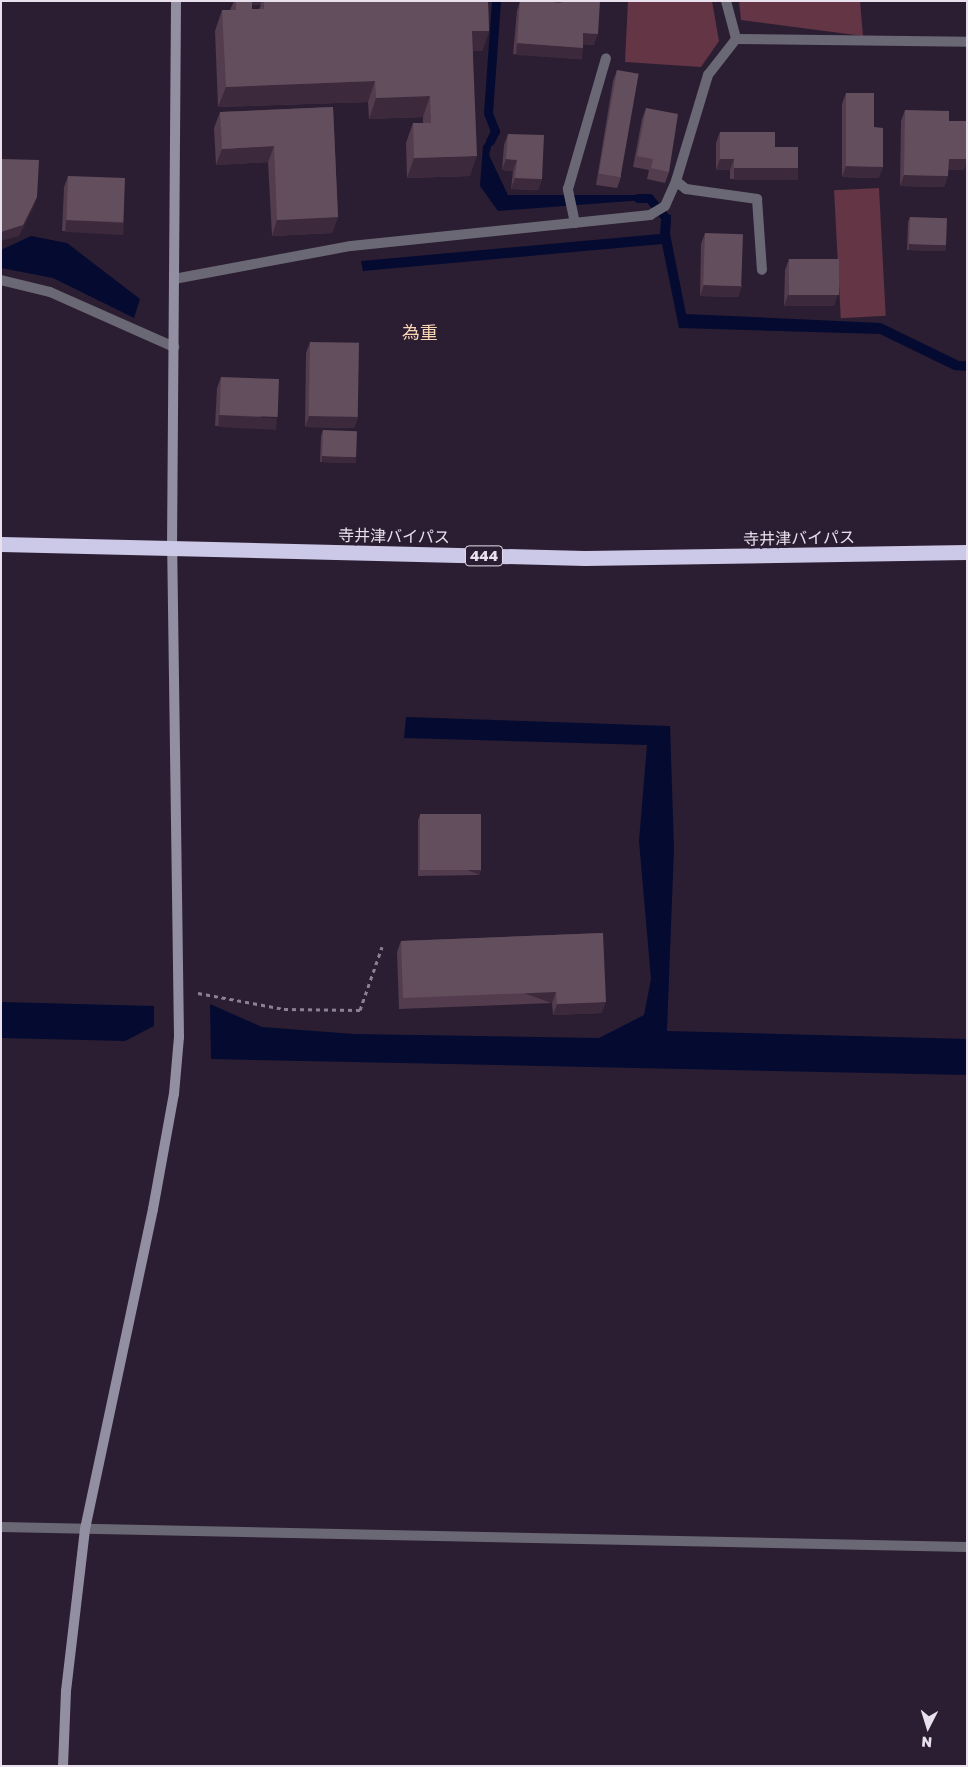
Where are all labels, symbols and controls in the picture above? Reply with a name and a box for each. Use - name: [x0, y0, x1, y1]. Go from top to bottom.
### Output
- district label: 為重: [402, 321, 438, 343]
- street label: 寺井津バイパス: [338, 525, 450, 547]
- street label: 寺井津バイパス: [743, 527, 855, 549]
- road number: 444: [464, 544, 504, 568]
- north arrow: [903, 1702, 953, 1752]
- text: N: [921, 1734, 933, 1751]

